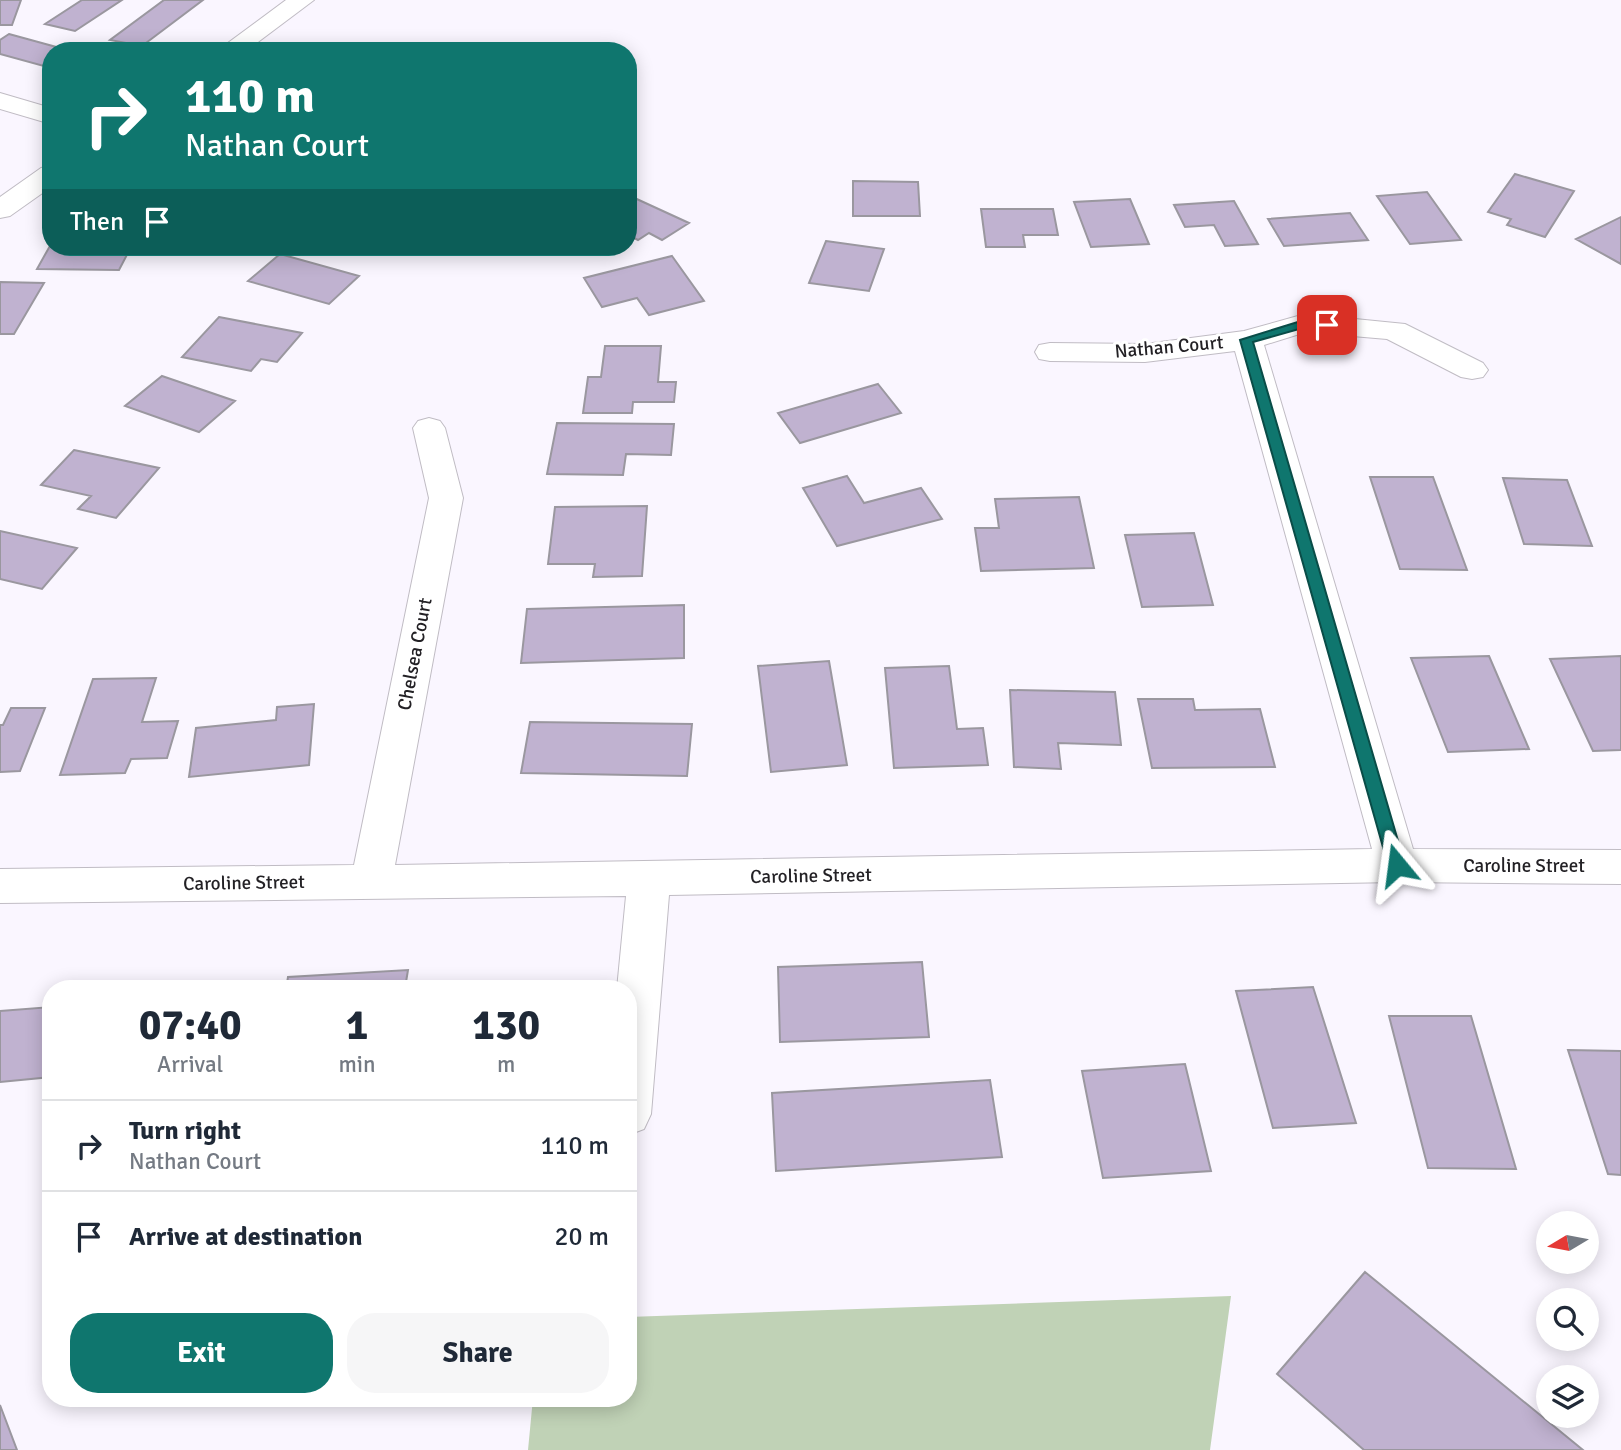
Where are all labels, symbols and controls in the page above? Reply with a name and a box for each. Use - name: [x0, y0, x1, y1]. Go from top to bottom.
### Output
- text: 110 m: [185, 66, 315, 126]
- icon: right: [70, 70, 161, 161]
- text: Nathan Court: [185, 126, 369, 165]
- icon: arrive: [138, 203, 176, 241]
- text: Then: [70, 206, 124, 238]
- pin: [1297, 295, 1357, 355]
- icon: arrive: [1308, 306, 1346, 344]
- street label: Nathan Court: [1114, 330, 1225, 364]
- street label: Chelsea Court: [392, 595, 438, 712]
- position arrow: [1360, 828, 1434, 902]
- street label: Caroline Street: [1463, 854, 1585, 878]
- street label: Caroline Street: [750, 863, 872, 889]
- street label: Caroline Street: [183, 870, 305, 896]
- text: 07:40: [139, 1000, 242, 1051]
- text: 1: [346, 1000, 368, 1051]
- text: 130: [472, 1000, 540, 1051]
- text: Arrival: [157, 1050, 223, 1079]
- text: min: [338, 1050, 376, 1079]
- text: m: [497, 1050, 515, 1079]
- text: Turn right: [129, 1115, 241, 1147]
- icon: right: [70, 1127, 108, 1165]
- text: 110 m: [540, 1130, 609, 1162]
- text: Nathan Court: [129, 1147, 261, 1176]
- north arrow: [1536, 1211, 1600, 1274]
- map controls: [1536, 1211, 1599, 1428]
- icon: arrive: [70, 1218, 108, 1256]
- text: Arrive at destination: [129, 1221, 362, 1253]
- text: 20 m: [554, 1221, 609, 1253]
- button: search: [1536, 1288, 1599, 1351]
- button: Exit: [70, 1313, 333, 1393]
- button: Share: [347, 1313, 609, 1393]
- button: layers: [1536, 1365, 1599, 1428]

